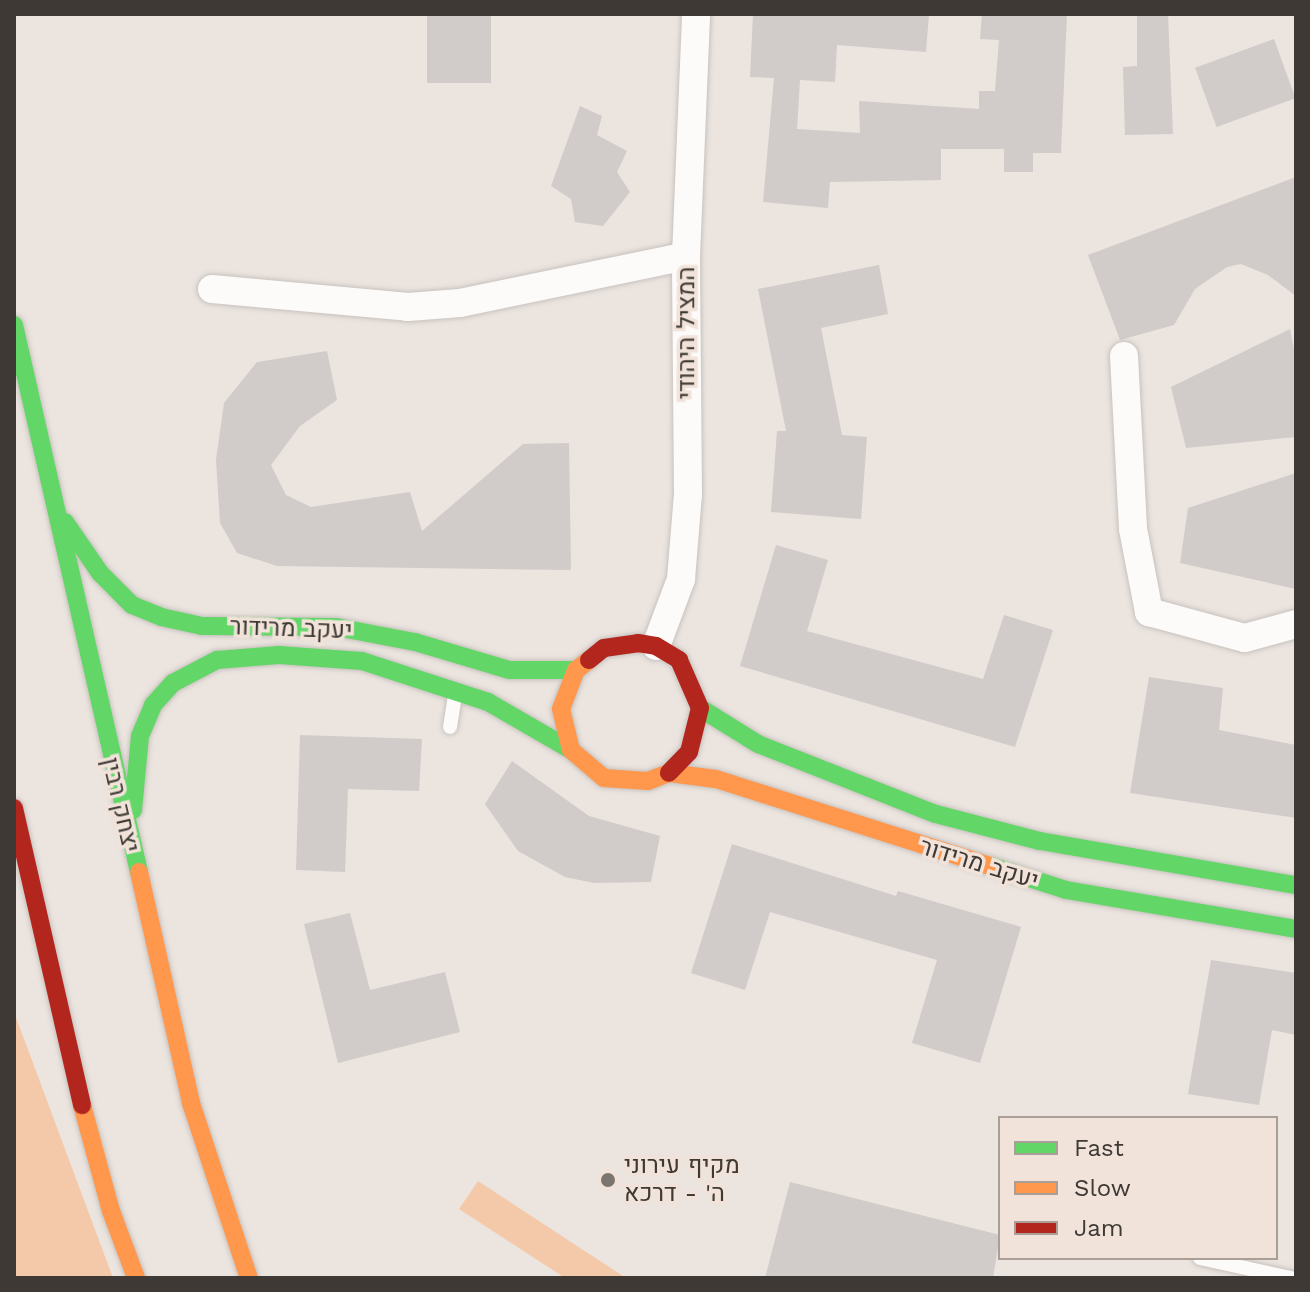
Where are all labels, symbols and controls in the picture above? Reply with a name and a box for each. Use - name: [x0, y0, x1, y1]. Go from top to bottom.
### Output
- street label: המציל היהודי: [673, 267, 701, 399]
- street label: יעקב מרידור: [229, 612, 353, 646]
- street label: יצחק רבין: [95, 755, 145, 855]
- street label: יעקב מרידור: [916, 832, 1042, 896]
- legend: [998, 1116, 1278, 1260]
- text: Fast: [1074, 1134, 1124, 1162]
- place label: מקיף עירוני ה' - דרכא: [624, 1152, 740, 1208]
- marker: מקיף עירוני ה' - דרכא: [599, 1171, 617, 1189]
- text: Slow: [1074, 1174, 1131, 1202]
- text: Jam: [1074, 1214, 1124, 1242]

